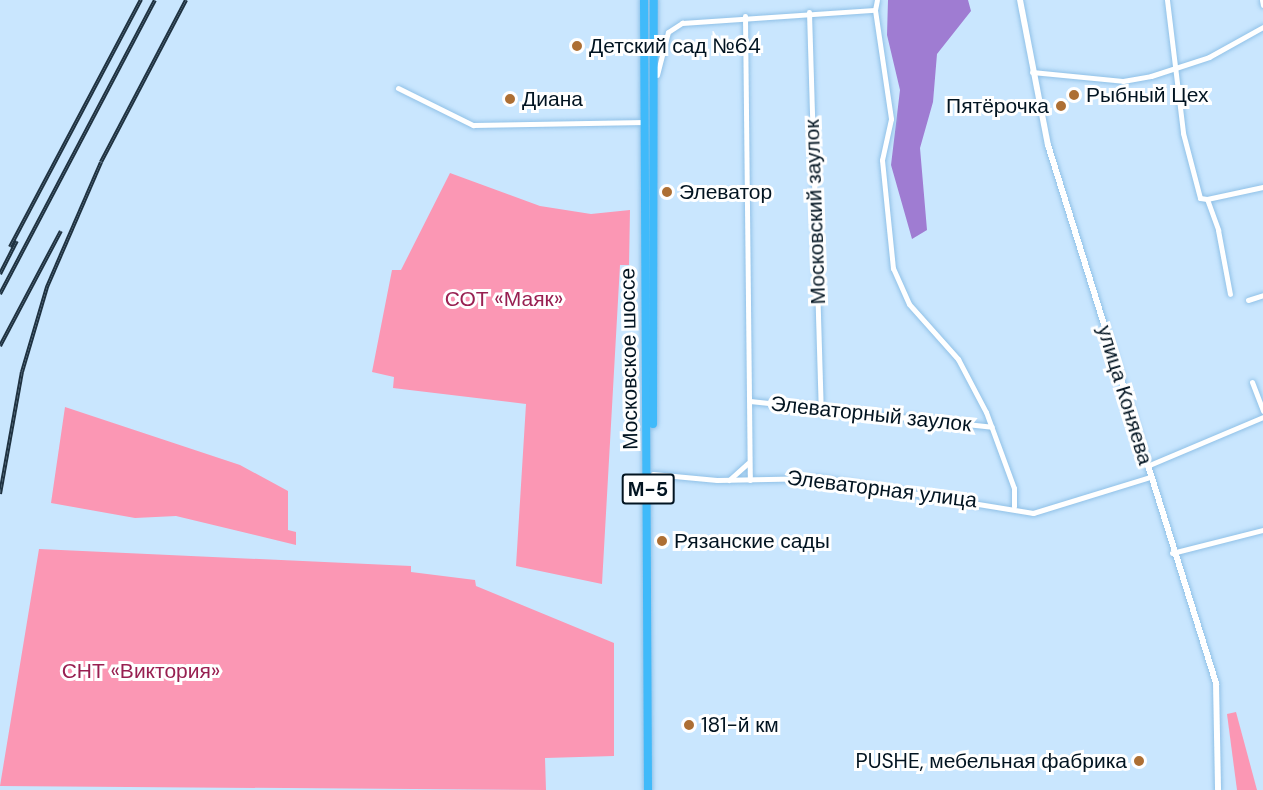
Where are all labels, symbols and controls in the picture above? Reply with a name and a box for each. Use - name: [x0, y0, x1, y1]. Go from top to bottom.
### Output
- place label: Детский сад №64: [589, 33, 761, 59]
- marker: Детский сад №64: [570, 39, 584, 53]
- place label: Рыбный Цех: [1086, 82, 1208, 108]
- place label: Диана: [522, 86, 583, 112]
- marker: Рыбный Цех: [1067, 88, 1081, 102]
- marker: Диана: [503, 92, 517, 106]
- place label: Пятёрочка: [946, 93, 1049, 119]
- marker: Пятёрочка: [1054, 99, 1068, 113]
- street label: Московский заулок: [799, 119, 831, 305]
- place label: Элеватор: [679, 179, 772, 205]
- marker: Элеватор: [660, 185, 674, 199]
- street label: Московское шоссе: [615, 268, 643, 450]
- park label: СОТ «Маяк»: [445, 286, 563, 312]
- street label: улица Коняева: [1092, 322, 1158, 468]
- street label: Элеваторный заулок: [769, 391, 973, 437]
- street label: Элеваторная улица: [786, 465, 978, 513]
- road number: М-5: [621, 472, 675, 506]
- place label: Рязанские сады: [674, 528, 830, 554]
- marker: Рязанские сады: [655, 534, 669, 548]
- park label: СНТ «Виктория»: [62, 658, 220, 684]
- place label: 181-й км: [701, 712, 779, 738]
- marker: 181-й км: [682, 718, 696, 732]
- place label: PUSHE, мебельная фабрика: [856, 748, 1127, 774]
- marker: PUSHE, мебельная фабрика: [1132, 754, 1146, 768]

